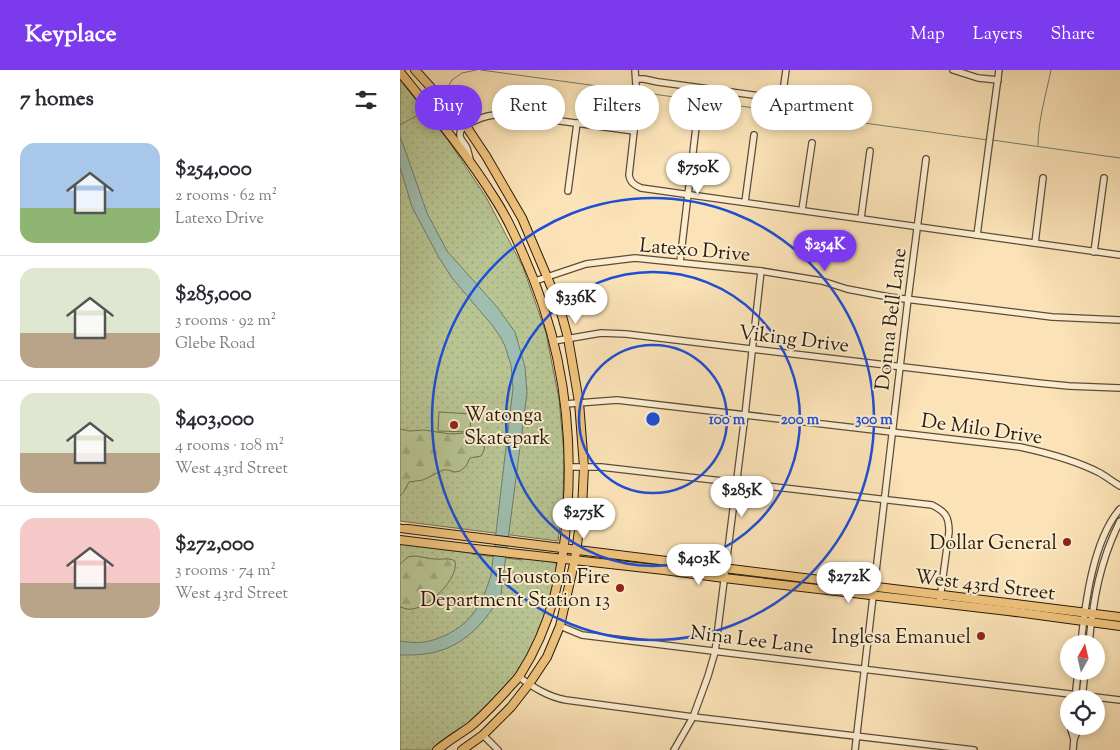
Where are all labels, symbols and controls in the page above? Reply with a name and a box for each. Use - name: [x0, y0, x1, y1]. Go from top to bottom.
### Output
- text: Keyplace: [25, 18, 117, 52]
- text: Map: [910, 22, 945, 48]
- text: Layers: [973, 22, 1023, 48]
- text: Share: [1051, 22, 1095, 48]
- text: 7 homes: [20, 85, 94, 115]
- chip: Buy: [415, 85, 482, 130]
- chip: Rent: [492, 85, 565, 130]
- chip: Filters: [575, 85, 659, 130]
- chip: New: [669, 85, 741, 130]
- chip: Apartment: [751, 85, 872, 130]
- icon: filters: [352, 86, 380, 114]
- pin: $750K: [663, 152, 733, 195]
- text: $254,000: [175, 155, 252, 185]
- text: $750K: [677, 157, 719, 180]
- icon: home: [60, 163, 120, 223]
- text: 2 rooms · 62 m²: [175, 185, 277, 208]
- text: Latexo Drive: [175, 208, 264, 231]
- pin: $254K: [790, 230, 860, 272]
- street label: Latexo Drive: [638, 232, 751, 271]
- text: $254K: [804, 234, 846, 257]
- street label: Donna Bell Lane: [869, 246, 916, 392]
- text: $285,000: [175, 280, 252, 310]
- pin: $336K: [541, 282, 611, 325]
- text: $336K: [556, 287, 596, 310]
- icon: home: [60, 288, 120, 348]
- text: 3 rooms · 92 m²: [175, 310, 276, 333]
- street label: Viking Drive: [737, 319, 851, 362]
- text: Glebe Road: [175, 333, 255, 356]
- place label: Watonga Skatepark: [464, 402, 550, 454]
- text: $403,000: [175, 405, 254, 435]
- street label: De Milo Drive: [919, 408, 1044, 453]
- centre of rings: [644, 410, 662, 428]
- text: 100 m: [709, 410, 746, 431]
- text: 200 m: [781, 410, 820, 431]
- text: 300 m: [855, 410, 893, 431]
- icon: home: [60, 413, 120, 473]
- marker: Watonga Skatepark: [448, 419, 460, 431]
- text: 4 rooms · 108 m²: [175, 435, 284, 458]
- text: West 43rd Street: [175, 458, 288, 481]
- pin: $285K: [707, 476, 777, 518]
- text: $285K: [721, 480, 763, 503]
- pin: $275K: [549, 498, 619, 540]
- text: $275K: [563, 502, 605, 525]
- text: $272,000: [175, 530, 254, 560]
- place label: Dollar General: [930, 530, 1057, 559]
- marker: Dollar General: [1061, 536, 1073, 548]
- icon: home: [60, 538, 120, 598]
- pin: $403K: [664, 544, 734, 586]
- text: $403K: [678, 548, 720, 571]
- text: 3 rooms · 74 m²: [175, 560, 276, 583]
- pin: $272K: [814, 562, 884, 604]
- street label: West 43rd Street: [913, 563, 1057, 609]
- place label: Houston Fire Department Station 13: [420, 564, 610, 616]
- text: $272K: [828, 566, 870, 589]
- marker: Houston Fire Department Station 13: [614, 582, 626, 594]
- text: West 43rd Street: [175, 583, 288, 606]
- street label: Nina Lee Lane: [688, 620, 815, 663]
- place label: Inglesa Emanuel: [831, 624, 971, 653]
- marker: Inglesa Emanuel: [975, 630, 987, 642]
- north arrow: [1060, 635, 1105, 680]
- map controls: [1060, 635, 1105, 735]
- button: locate: [1060, 690, 1105, 735]

